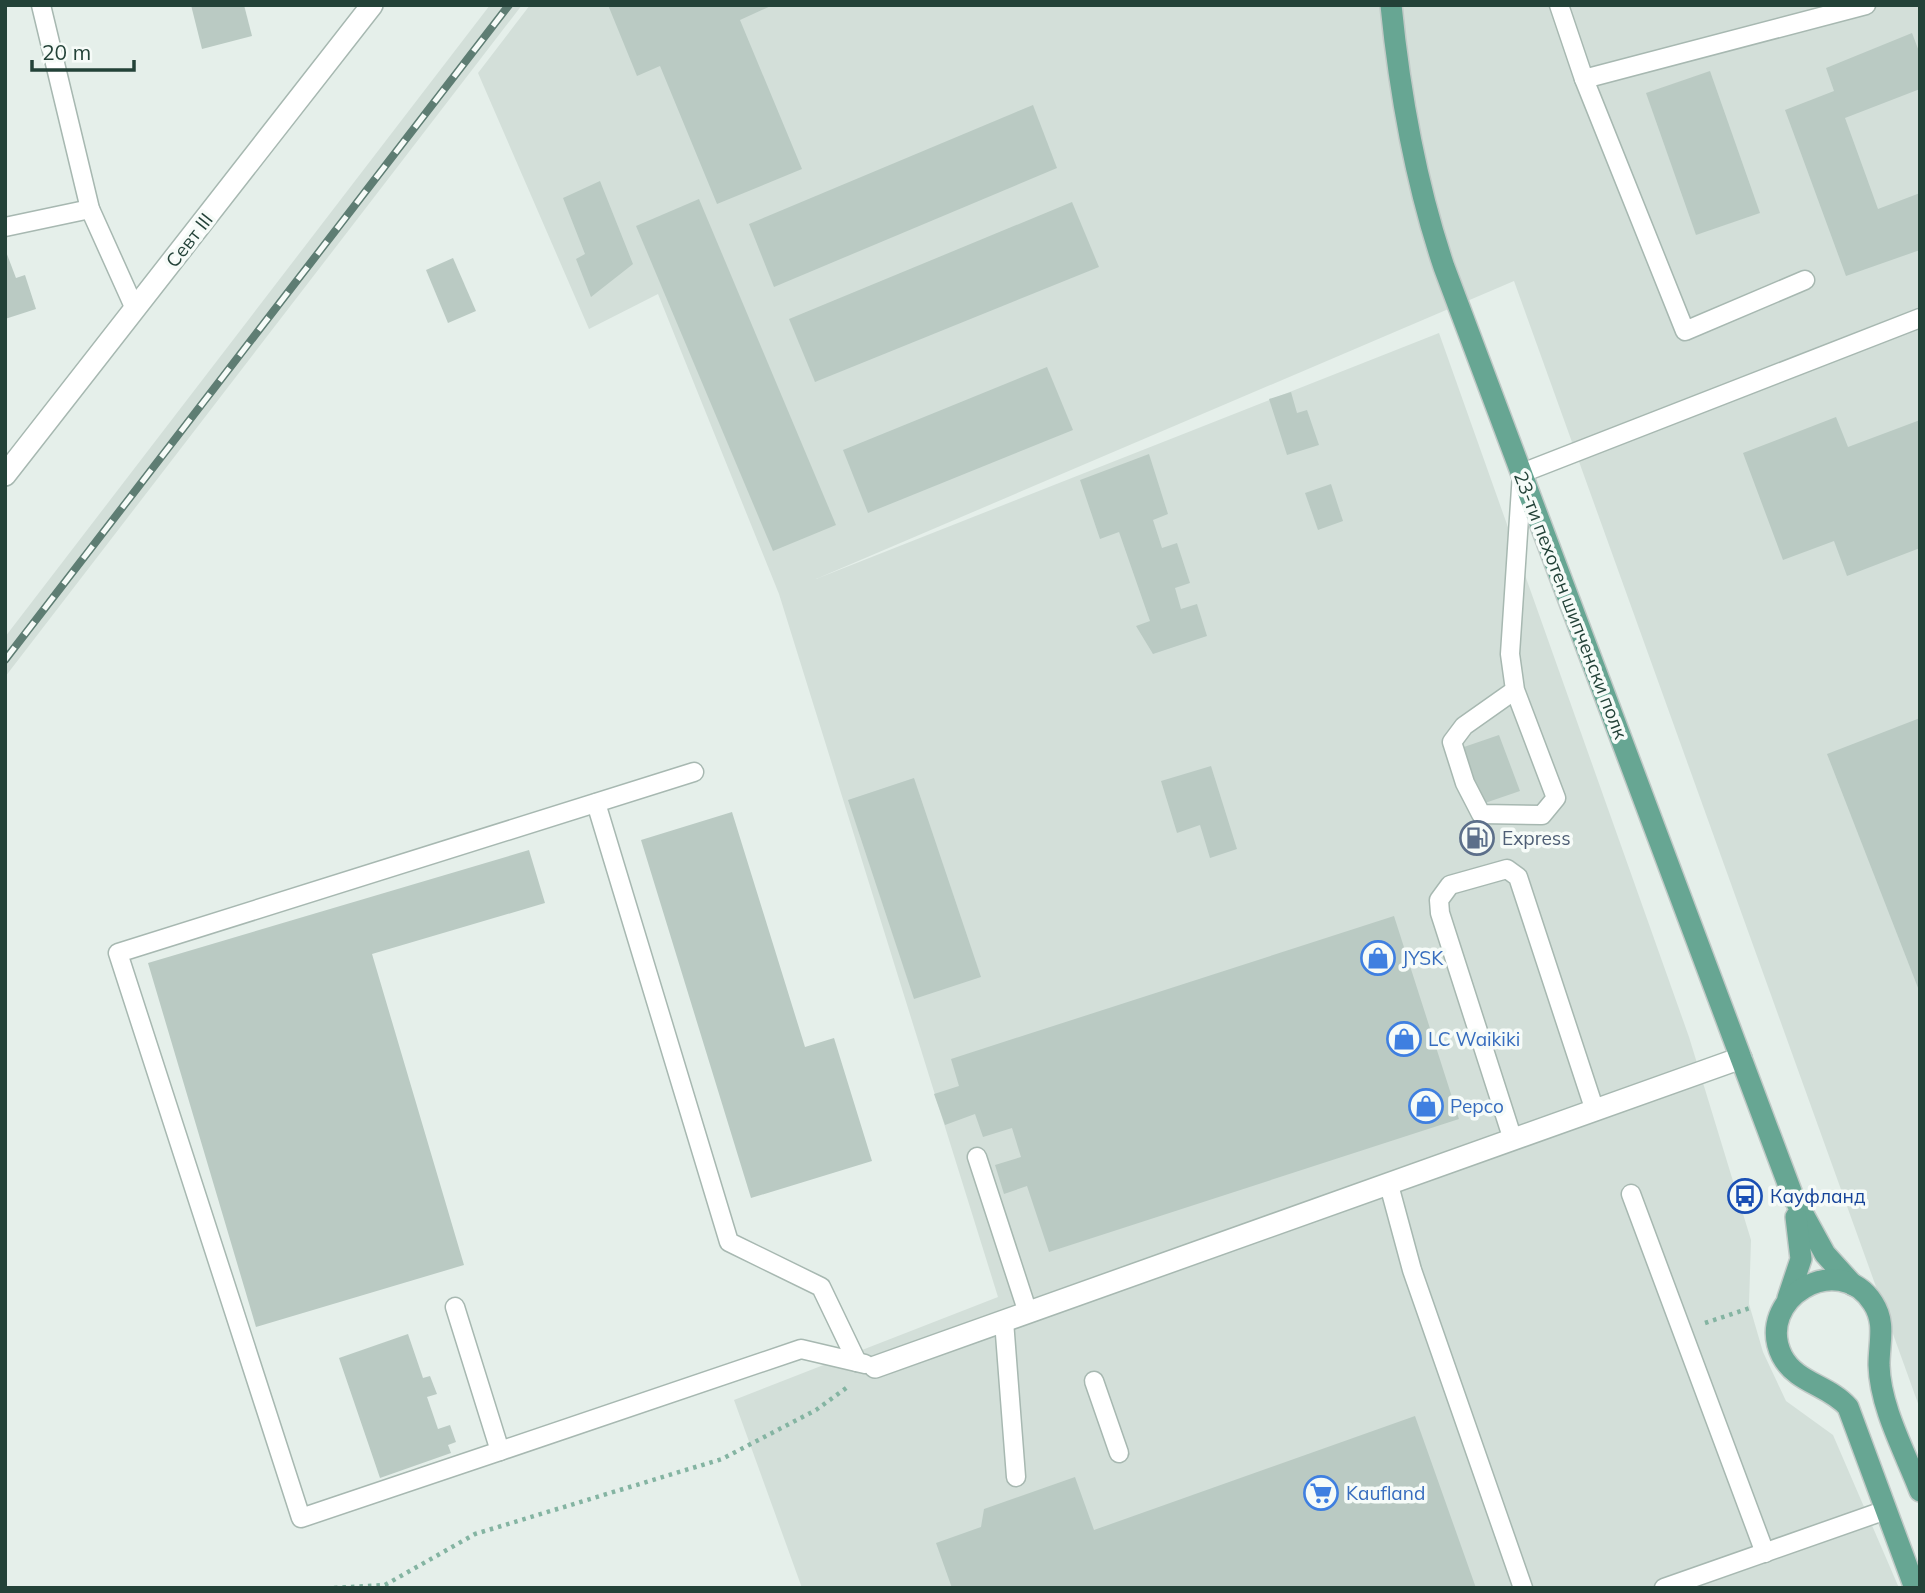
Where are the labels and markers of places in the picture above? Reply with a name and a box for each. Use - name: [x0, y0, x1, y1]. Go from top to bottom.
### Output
- fuel station icon: Express: [1458, 819, 1496, 857]
- place label: Express: [1502, 826, 1571, 850]
- shop icon: JYSK: [1359, 939, 1397, 977]
- place label: JYSK: [1402, 946, 1444, 970]
- shop icon: LC Waikiki: [1385, 1020, 1423, 1058]
- place label: LC Waikiki: [1428, 1027, 1520, 1051]
- shop icon: Pepco: [1407, 1087, 1445, 1125]
- place label: Pepco: [1450, 1094, 1504, 1118]
- bus stop icon: Кауфланд: [1726, 1177, 1764, 1215]
- place label: Кауфланд: [1770, 1184, 1866, 1208]
- supermarket icon: Kaufland: [1302, 1474, 1340, 1512]
- place label: Kaufland: [1346, 1481, 1425, 1505]

